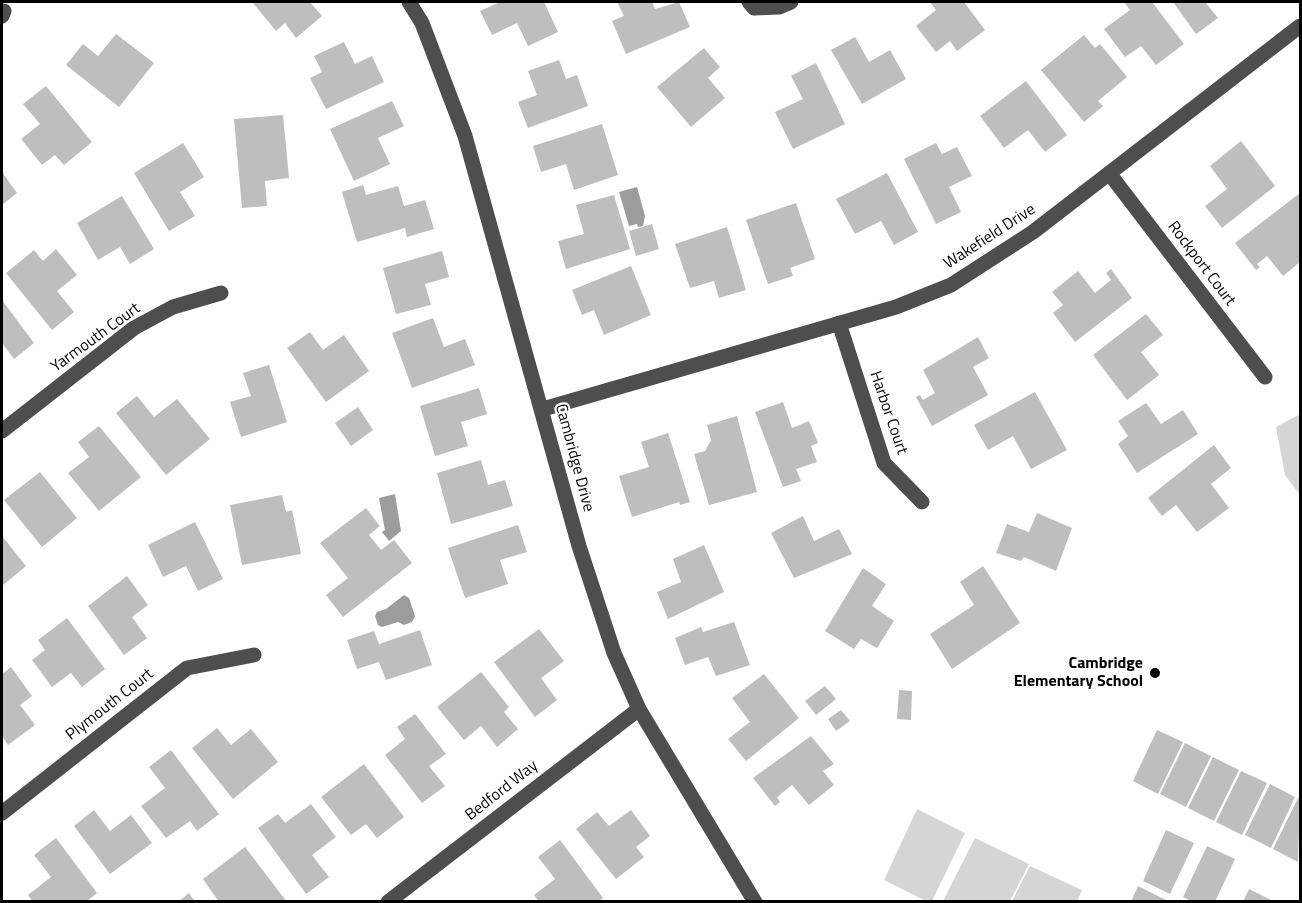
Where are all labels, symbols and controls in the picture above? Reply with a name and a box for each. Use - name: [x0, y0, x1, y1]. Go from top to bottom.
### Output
- street label: Wakefield Drive: [941, 200, 1039, 274]
- street label: Rockport Court: [1163, 218, 1239, 310]
- street label: Yarmouth Court: [48, 299, 144, 377]
- street label: Harbor Court: [865, 369, 911, 457]
- street label: Cambridge Drive: [550, 402, 598, 514]
- place label: Cambridge Elementary School: [1014, 654, 1143, 692]
- street label: Plymouth Court: [62, 665, 158, 745]
- marker: Cambridge Elementary School: [1148, 666, 1162, 680]
- street label: Bedford Way: [462, 757, 542, 825]

